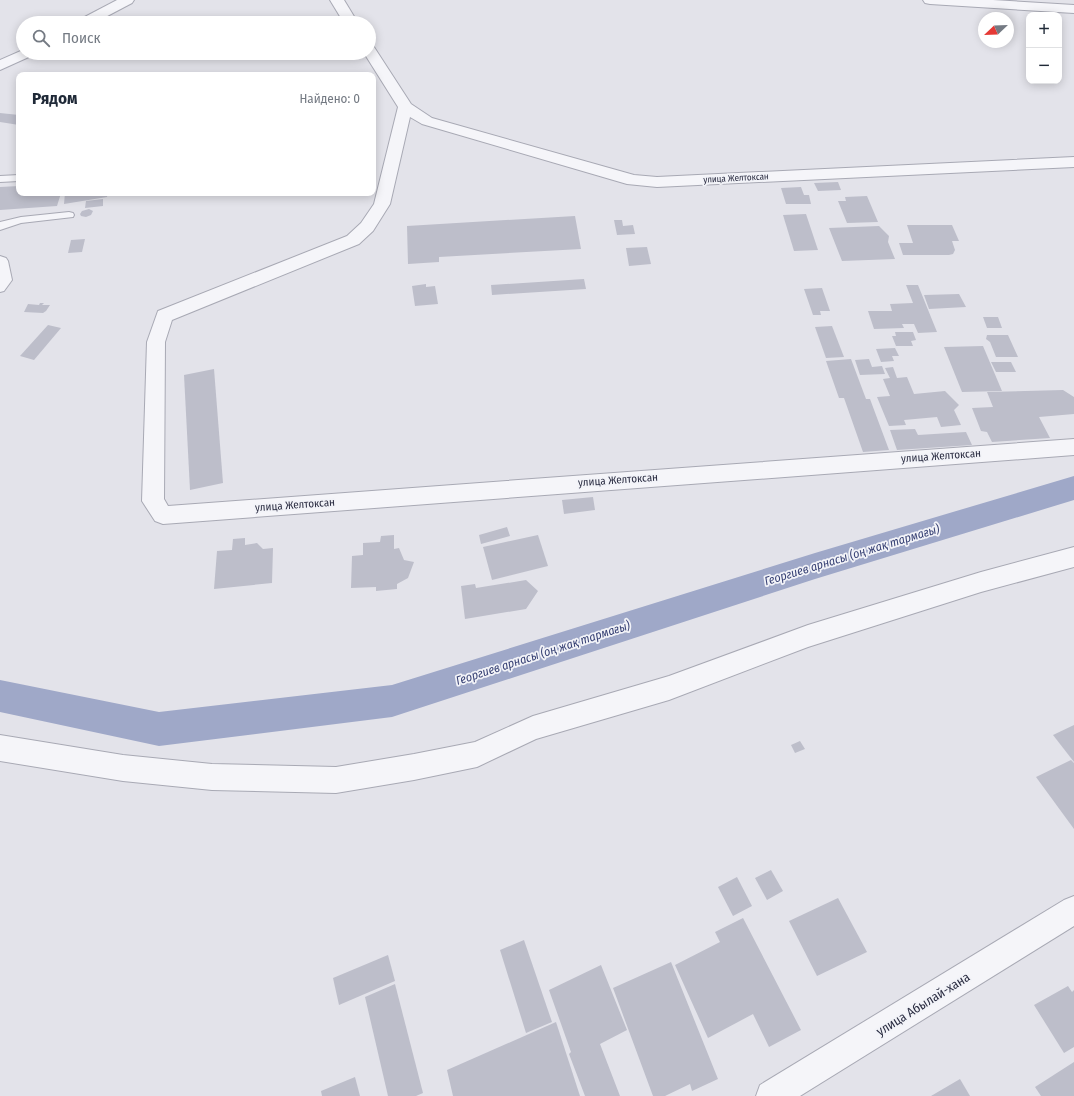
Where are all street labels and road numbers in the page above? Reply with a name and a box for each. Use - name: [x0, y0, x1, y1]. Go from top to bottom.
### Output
- street label: улица Желтоксан: [703, 171, 769, 185]
- street label: улица Желтоксан: [901, 447, 981, 465]
- street label: улица Желтоксан: [578, 471, 658, 489]
- street label: улица Желтоксан: [255, 496, 335, 514]
- street label: улица Абылай-хана: [873, 969, 973, 1039]

